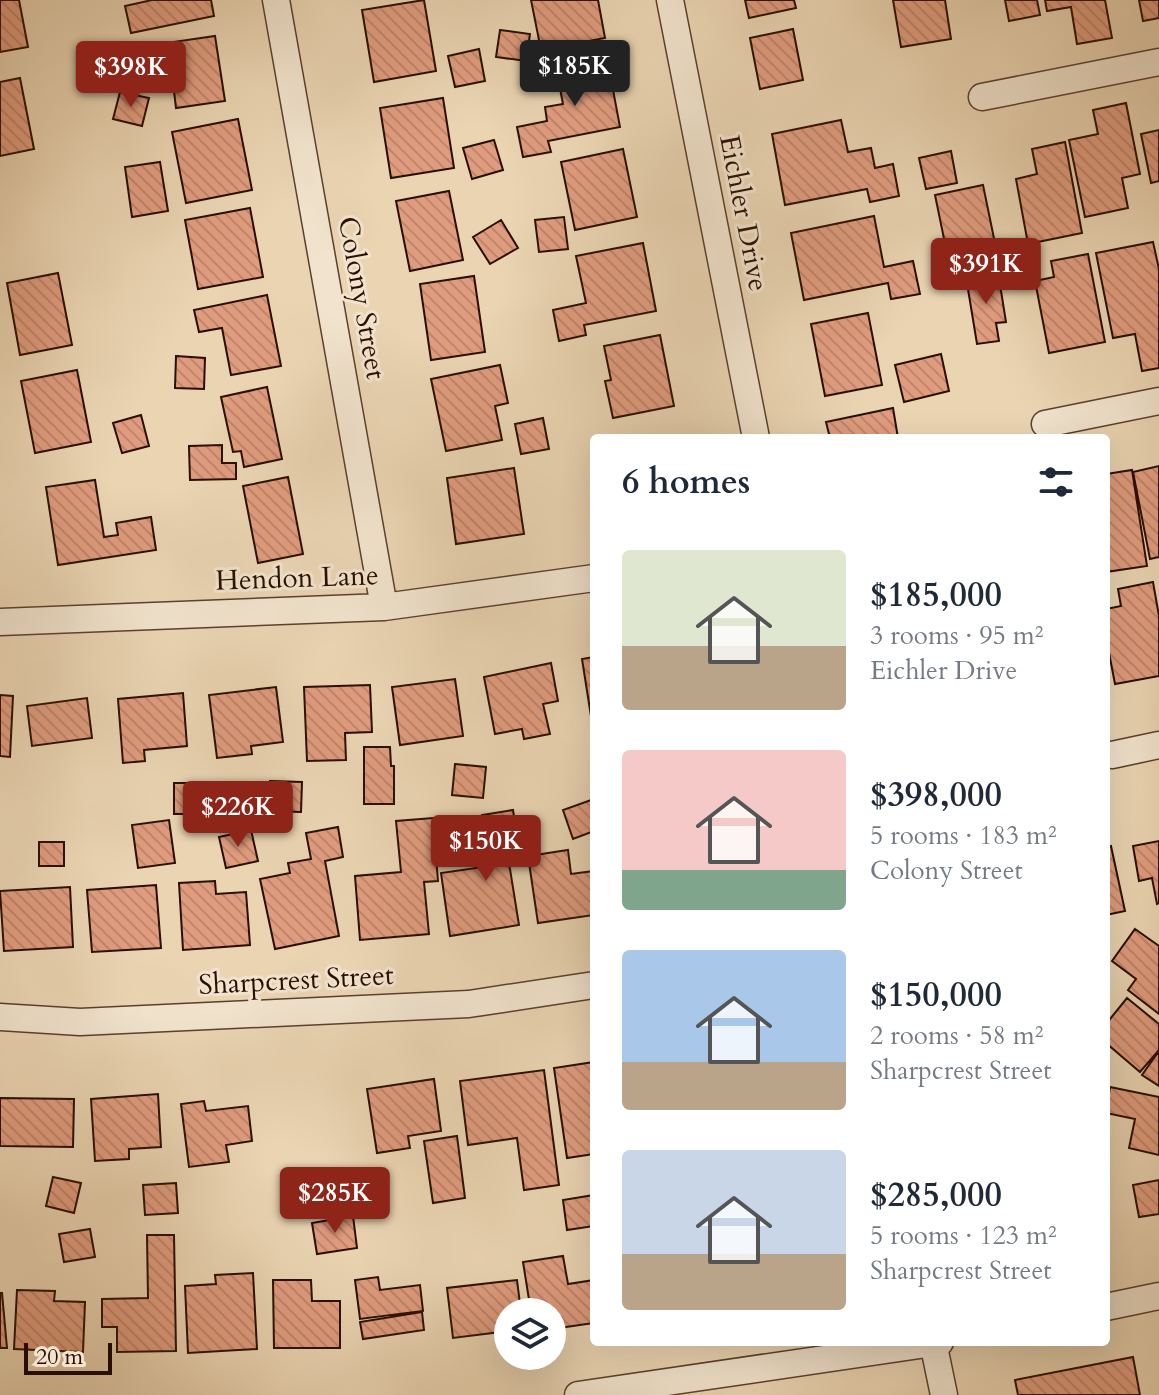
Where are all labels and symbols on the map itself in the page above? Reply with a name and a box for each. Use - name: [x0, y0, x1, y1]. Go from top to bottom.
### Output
- pin: $185K: [519, 40, 631, 108]
- pin: $398K: [75, 41, 187, 109]
- street label: Eichler Drive: [710, 132, 778, 294]
- street label: Colony Street: [329, 214, 395, 382]
- pin: $391K: [930, 238, 1042, 306]
- street label: Hendon Lane: [215, 556, 379, 600]
- pin: $226K: [182, 781, 294, 849]
- pin: $150K: [430, 815, 542, 883]
- street label: Sharpcrest Street: [197, 956, 395, 1004]
- pin: $285K: [279, 1167, 391, 1235]
- scale bar: [24, 1339, 112, 1375]

